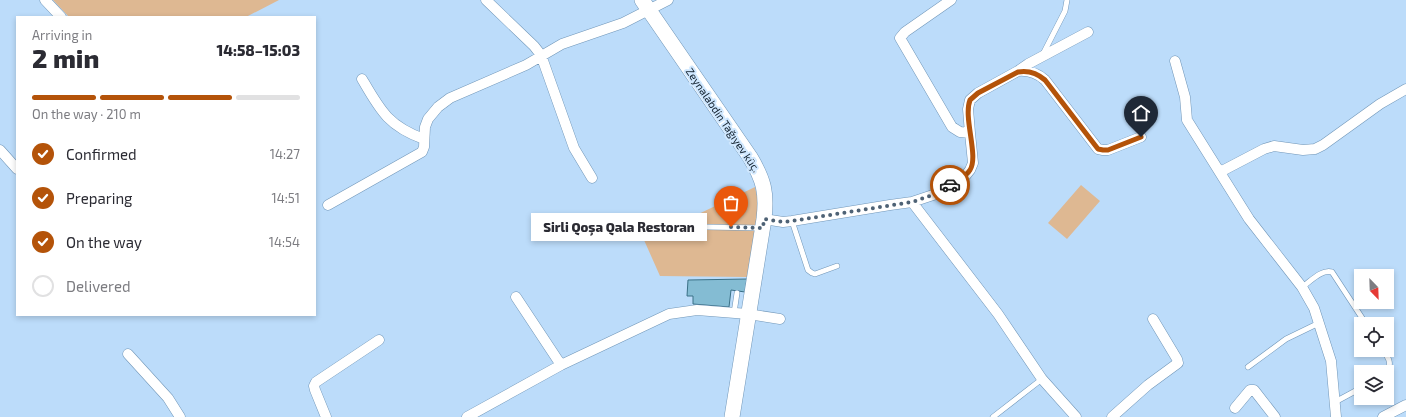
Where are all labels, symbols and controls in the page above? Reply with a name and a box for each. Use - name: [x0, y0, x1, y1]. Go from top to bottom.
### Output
- text: Arriving in: [32, 27, 92, 43]
- text: 14:58–15:03: [216, 41, 300, 59]
- text: 2 min: [32, 42, 99, 73]
- street label: Zeynalabdin Tağıyev küç.: [683, 65, 763, 175]
- pin: [1124, 96, 1158, 137]
- icon: home: [1130, 102, 1152, 124]
- text: On the way · 210 m: [32, 106, 141, 122]
- icon: check: [32, 143, 54, 165]
- text: Confirmed: [66, 145, 137, 163]
- text: 14:27: [270, 146, 300, 162]
- courier: [930, 165, 970, 205]
- icon: car: [939, 174, 961, 196]
- pin: [714, 186, 748, 227]
- icon: check: [32, 187, 54, 209]
- text: Preparing: [66, 189, 132, 207]
- text: 14:51: [272, 190, 300, 206]
- icon: bag: [720, 192, 742, 214]
- callout: Sirli Qoşa Qala Restoran: [531, 213, 707, 241]
- text: Sirli Qoşa Qala Restoran: [543, 219, 695, 235]
- icon: check: [32, 231, 54, 253]
- text: On the way: [66, 233, 142, 251]
- text: 14:54: [269, 234, 300, 250]
- north arrow: [1354, 269, 1394, 309]
- map controls: [1354, 269, 1394, 405]
- text: Delivered: [66, 277, 131, 295]
- button: locate: [1354, 317, 1394, 357]
- button: layers: [1354, 365, 1394, 405]

